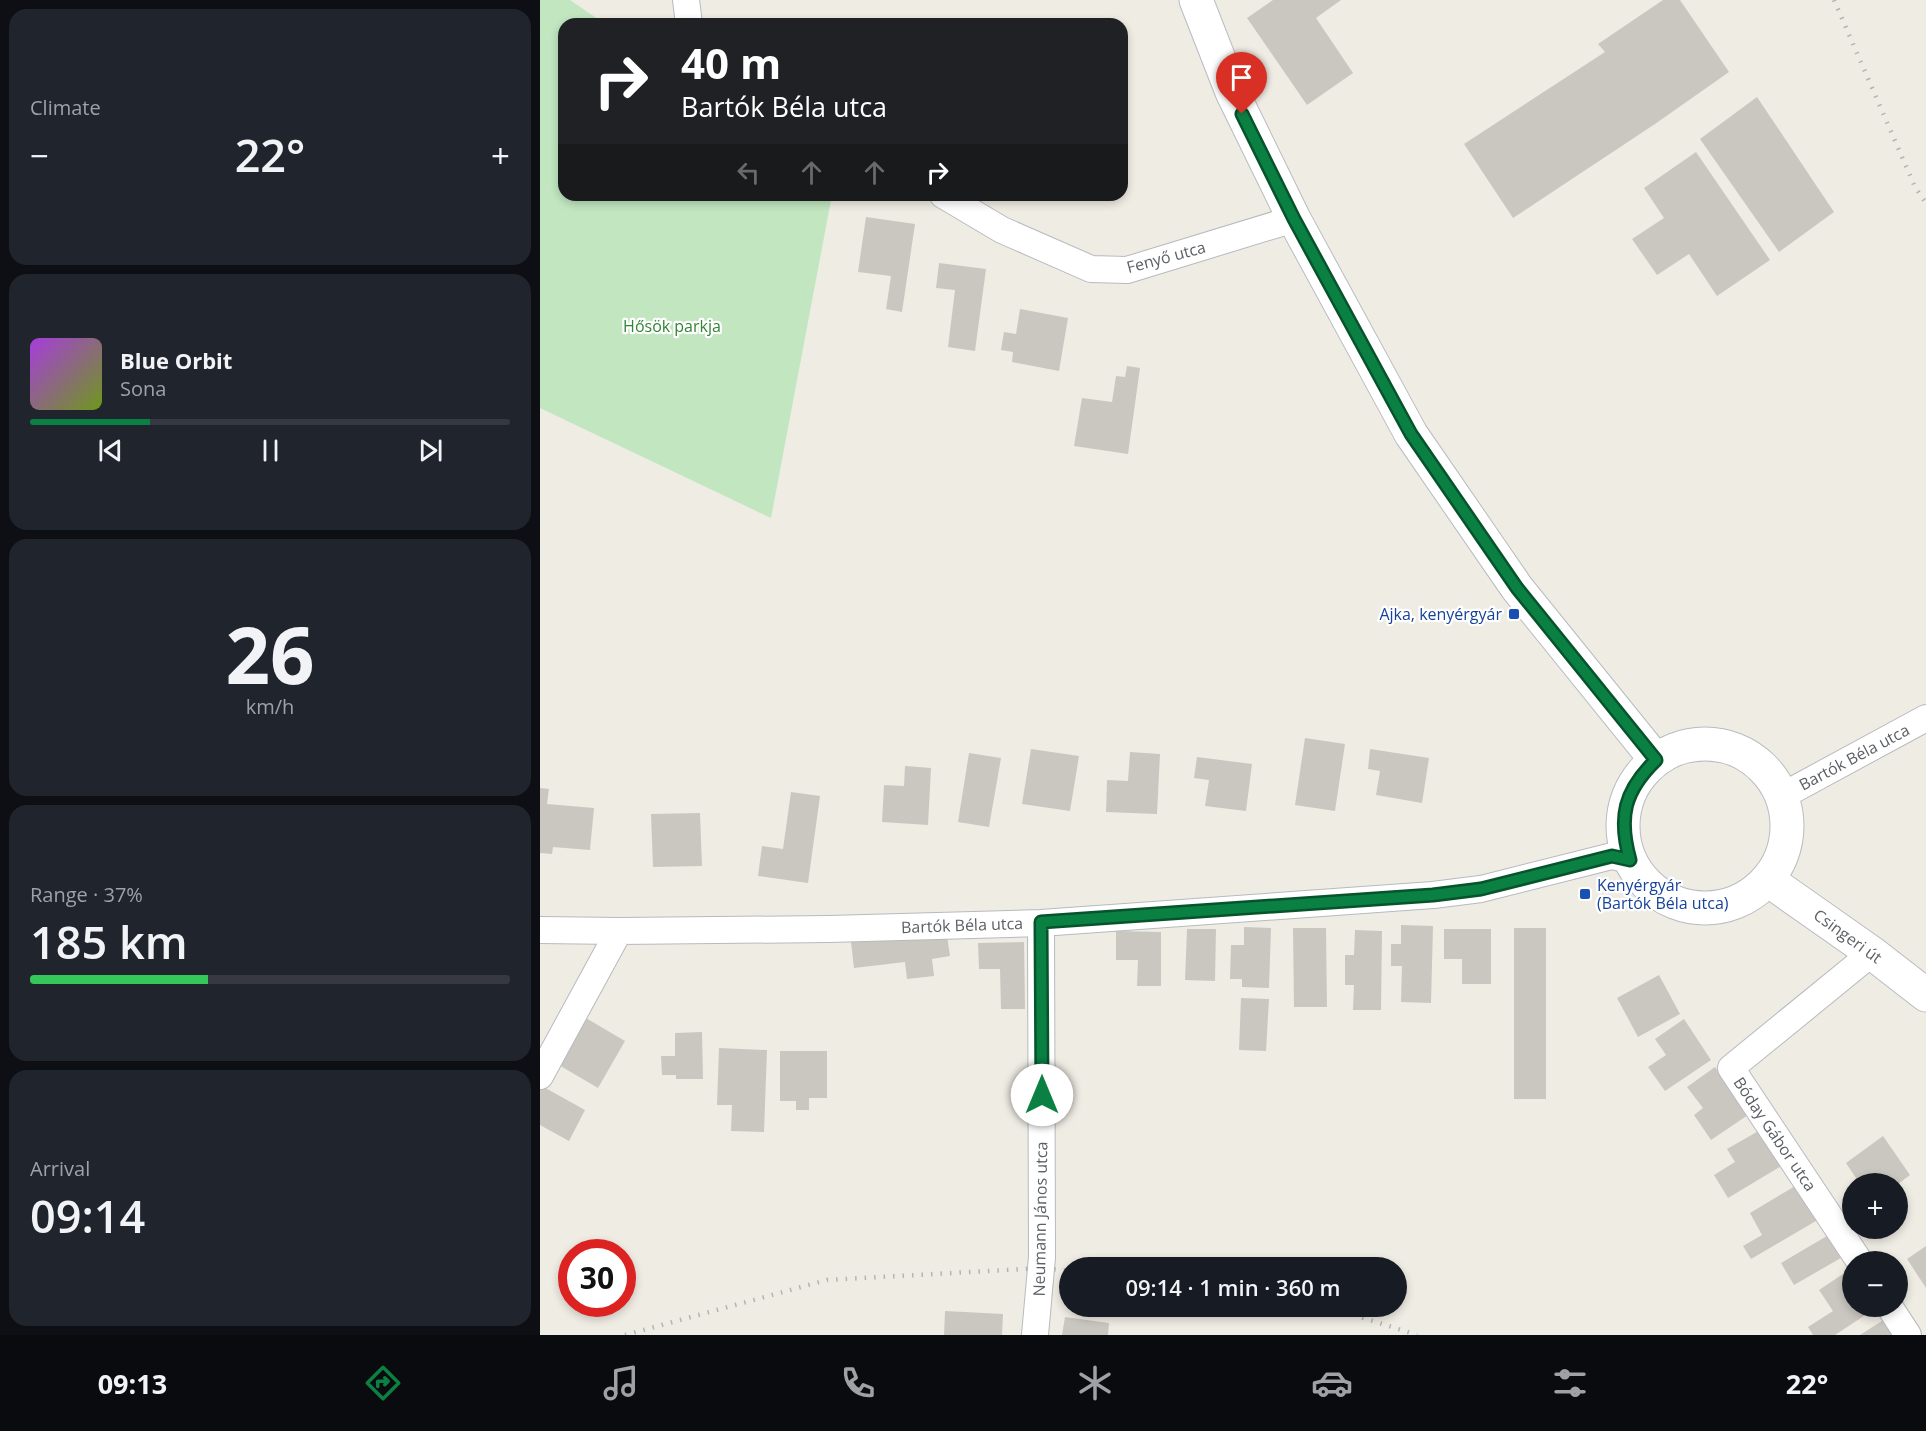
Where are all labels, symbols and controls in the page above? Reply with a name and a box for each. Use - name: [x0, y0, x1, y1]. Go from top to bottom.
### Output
- text: 40 m: [681, 34, 781, 91]
- icon: right: [582, 42, 660, 120]
- pin: [1216, 52, 1267, 114]
- icon: arrive: [1225, 61, 1258, 94]
- text: Bartók Béla utca: [681, 88, 887, 125]
- text: Climate: [30, 94, 101, 121]
- text: 22°: [235, 124, 305, 185]
- text: −: [30, 133, 49, 178]
- text: +: [491, 133, 510, 178]
- icon: left: [732, 156, 765, 189]
- icon: ahead: [795, 156, 828, 189]
- icon: ahead: [858, 156, 891, 189]
- icon: right: [921, 156, 954, 189]
- street label: Fenyő utca: [1124, 236, 1208, 278]
- park label: Hősök parkja: [623, 315, 721, 337]
- text: Blue Orbit: [120, 345, 232, 375]
- text: Sona: [120, 375, 166, 402]
- icon: previous: [94, 434, 127, 467]
- icon: pause: [254, 434, 287, 467]
- icon: next: [414, 434, 447, 467]
- text: 26: [225, 601, 315, 707]
- place label: Ajka, kenyérgyár: [1379, 603, 1502, 625]
- marker: Ajka, kenyérgyár: [1507, 607, 1521, 621]
- text: km/h: [246, 693, 294, 720]
- street label: Bartók Béla utca: [1795, 719, 1913, 795]
- place label: Kenyérgyár (Bartók Béla utca): [1597, 874, 1729, 914]
- text: Range · 37%: [30, 881, 143, 908]
- marker: Kenyérgyár (Bartók Béla utca): [1578, 887, 1592, 901]
- street label: Csingeri út: [1809, 904, 1887, 968]
- text: 185 km: [30, 911, 188, 972]
- street label: Bartók Béla utca: [901, 912, 1023, 938]
- position arrow: [1010, 1063, 1074, 1127]
- street label: Bóday Gábor utca: [1729, 1073, 1821, 1195]
- street label: Neumann János utca: [1028, 1141, 1052, 1297]
- text: Arrival: [30, 1155, 90, 1182]
- map controls: [1842, 1173, 1908, 1317]
- button: +: [1842, 1173, 1908, 1239]
- text: 09:14: [30, 1185, 145, 1246]
- speed limit sign: 30: [558, 1239, 636, 1317]
- button: −: [1842, 1251, 1908, 1317]
- text: 09:14 · 1 min · 360 m: [1125, 1272, 1341, 1302]
- icon: directions: [362, 1362, 404, 1404]
- icon: music: [600, 1362, 642, 1404]
- icon: phone: [837, 1362, 879, 1404]
- icon: climate: [1074, 1362, 1116, 1404]
- icon: car: [1311, 1362, 1353, 1404]
- icon: filters: [1549, 1362, 1591, 1404]
- text: 09:13: [98, 1365, 167, 1402]
- text: 22°: [1786, 1365, 1828, 1402]

